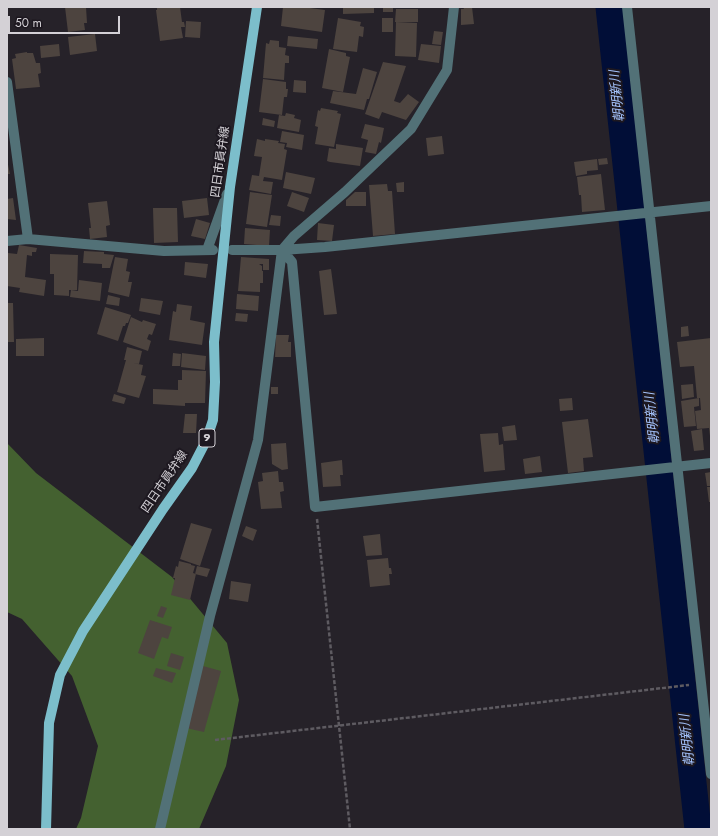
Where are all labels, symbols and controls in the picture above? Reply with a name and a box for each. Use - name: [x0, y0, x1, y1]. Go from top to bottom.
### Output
- scale bar: [10, 8, 122, 34]
- text: 50 m: [15, 14, 42, 32]
- water label: 朝明新川: [608, 69, 628, 123]
- street label: 四日市員弁線: [209, 125, 233, 199]
- water label: 朝明新川: [643, 391, 663, 445]
- road number: 9: [199, 429, 215, 447]
- street label: 四日市員弁線: [139, 448, 191, 516]
- water label: 朝明新川: [678, 713, 698, 767]

